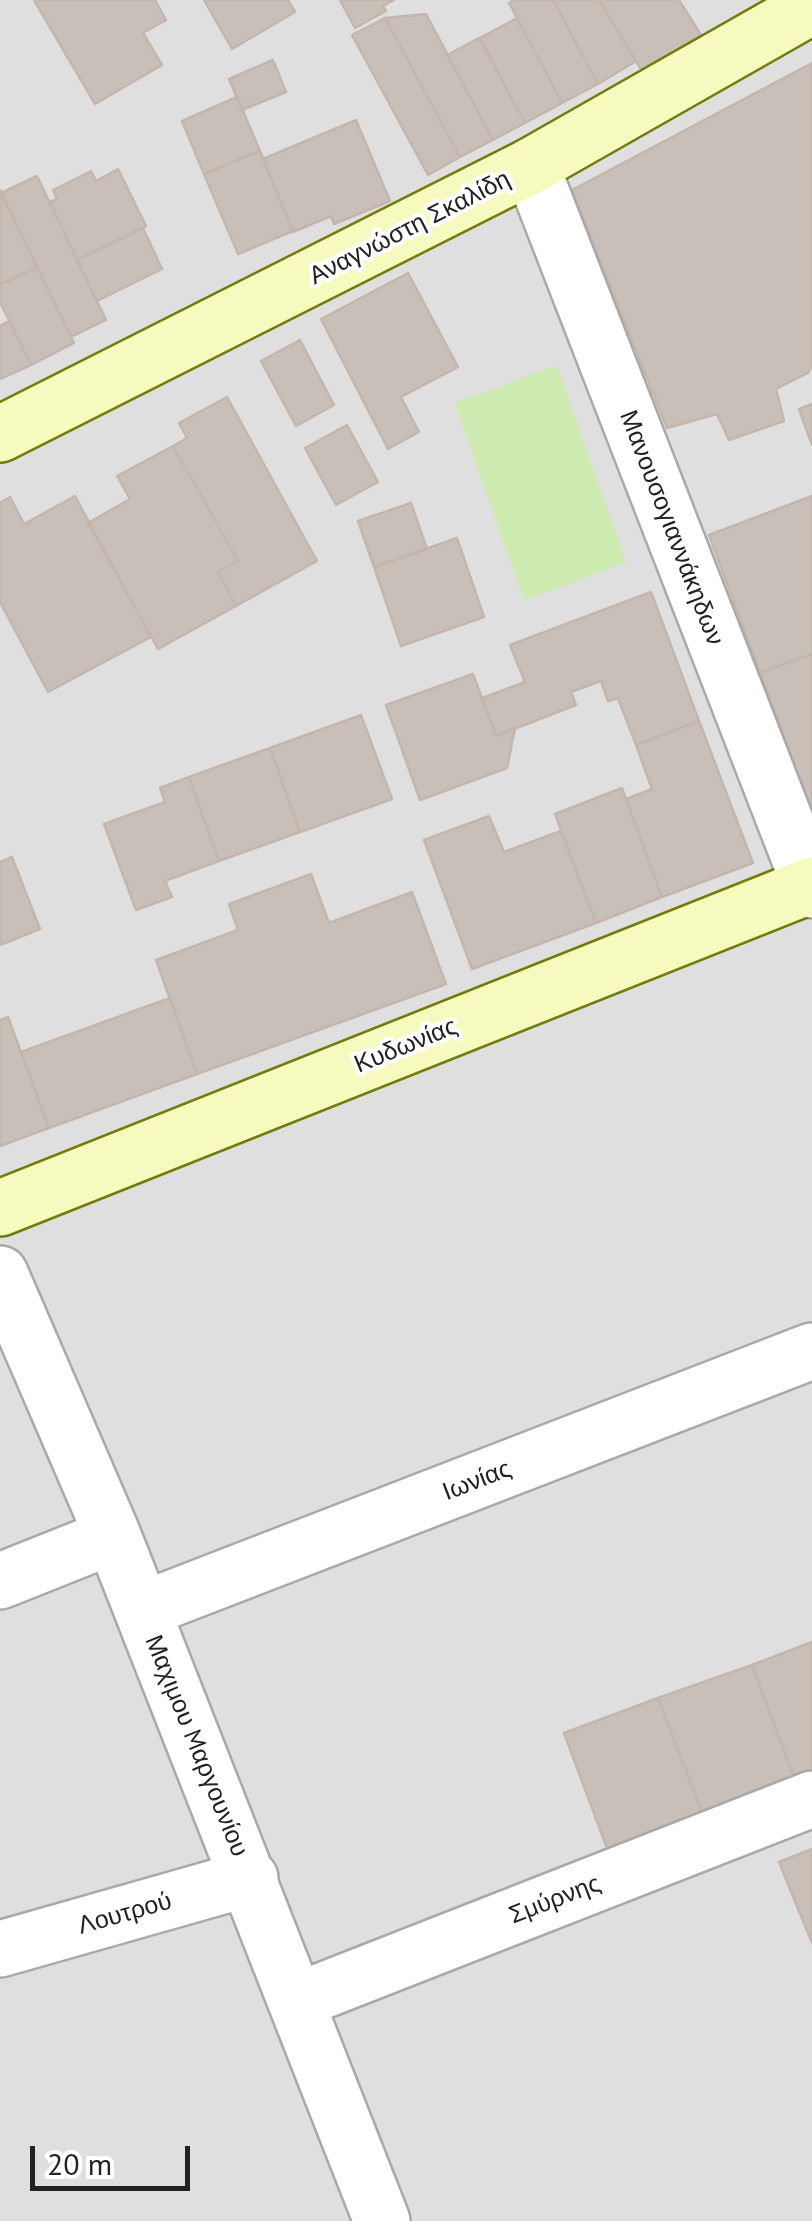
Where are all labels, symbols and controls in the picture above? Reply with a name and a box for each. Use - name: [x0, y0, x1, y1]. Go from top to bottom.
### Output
- street label: Αναγνώστη Σκαλίδη: [304, 164, 516, 292]
- street label: Μανουσογιαννάκηδων: [612, 406, 730, 650]
- street label: Κυδωνίας: [350, 1012, 462, 1080]
- street label: Ιωνίας: [438, 1454, 516, 1508]
- street label: Μαχιμου Mαργουνίου: [138, 1631, 254, 1861]
- street label: Σμύρνης: [505, 1869, 605, 1931]
- street label: Λουτρού: [75, 1886, 175, 1942]
- scale bar: [35, 2126, 195, 2188]
- text: 20 m: [47, 2144, 112, 2183]

